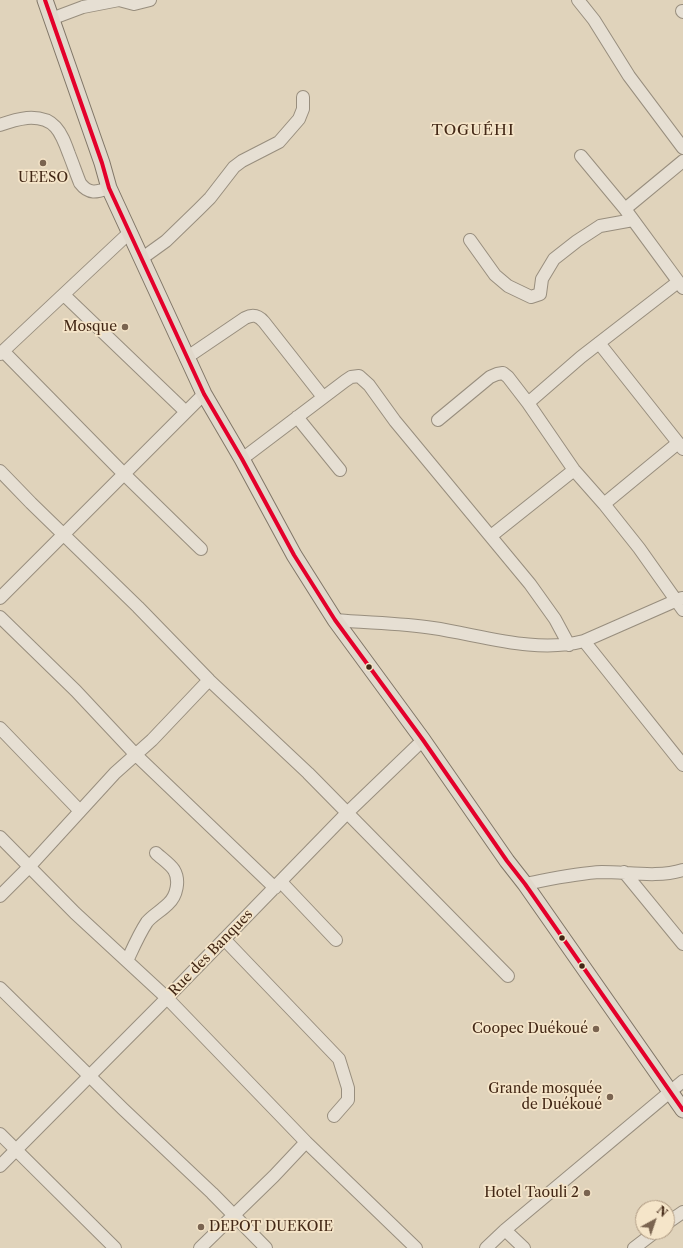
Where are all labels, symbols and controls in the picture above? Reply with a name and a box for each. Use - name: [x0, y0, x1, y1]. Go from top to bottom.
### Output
- district label: TOGUÉHI: [431, 122, 515, 140]
- marker: UEESO: [38, 158, 48, 168]
- place label: UEESO: [18, 170, 68, 186]
- place label: Mosque: [64, 319, 117, 335]
- marker: Mosque: [120, 322, 130, 332]
- unlabelled marker: [364, 662, 374, 672]
- street label: Rue des Banques: [166, 906, 256, 1000]
- unlabelled marker: [557, 933, 567, 943]
- unlabelled marker: [577, 961, 587, 971]
- place label: Coopec Duékoué: [472, 1021, 588, 1037]
- marker: Coopec Duékoué: [591, 1024, 601, 1034]
- place label: Grande mosquée de Duékoué: [488, 1081, 602, 1114]
- marker: Grande mosquée de Duékoué: [605, 1092, 615, 1102]
- place label: Hotel Taouli 2: [484, 1185, 579, 1201]
- marker: Hotel Taouli 2: [582, 1188, 592, 1198]
- north arrow: [635, 1200, 675, 1240]
- text: N: [654, 1203, 670, 1220]
- place label: DEPOT DUEKOIE: [209, 1219, 333, 1235]
- marker: DEPOT DUEKOIE: [196, 1222, 206, 1232]

